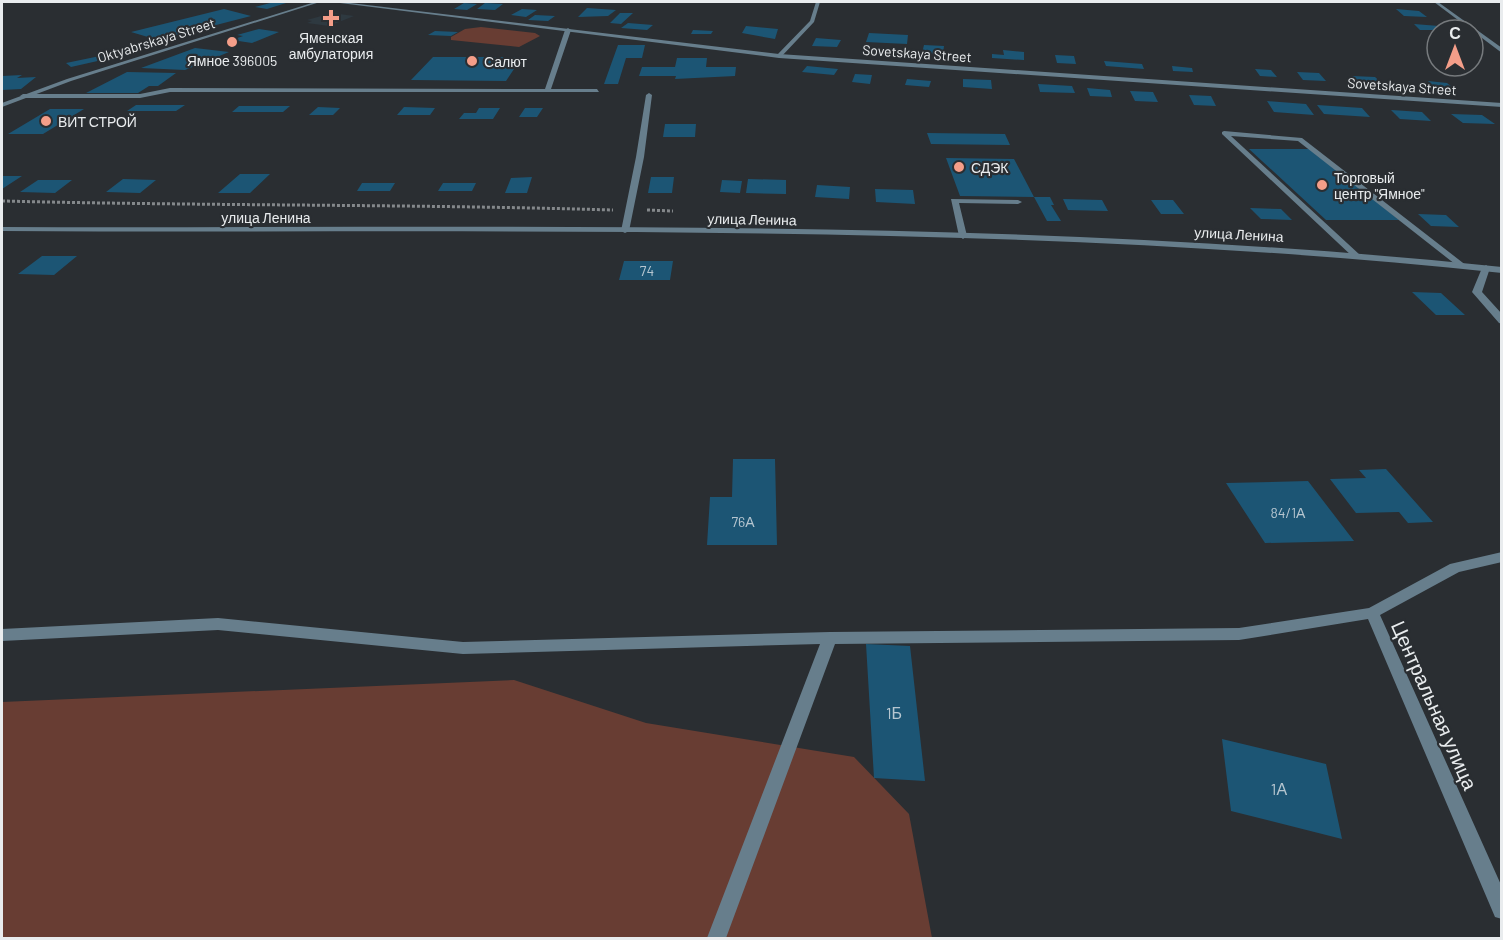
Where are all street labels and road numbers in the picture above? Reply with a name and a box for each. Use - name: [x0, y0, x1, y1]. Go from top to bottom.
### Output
- street label: Oktyabrskaya Street: [95, 14, 217, 66]
- street label: Sovetskaya Street: [862, 41, 972, 65]
- street label: Sovetskaya Street: [1347, 74, 1457, 98]
- street label: улица Ленина: [221, 209, 311, 226]
- street label: улица Ленина: [707, 210, 797, 228]
- street label: улица Ленина: [1194, 223, 1284, 245]
- street label: Центральная улица: [1387, 617, 1483, 794]

